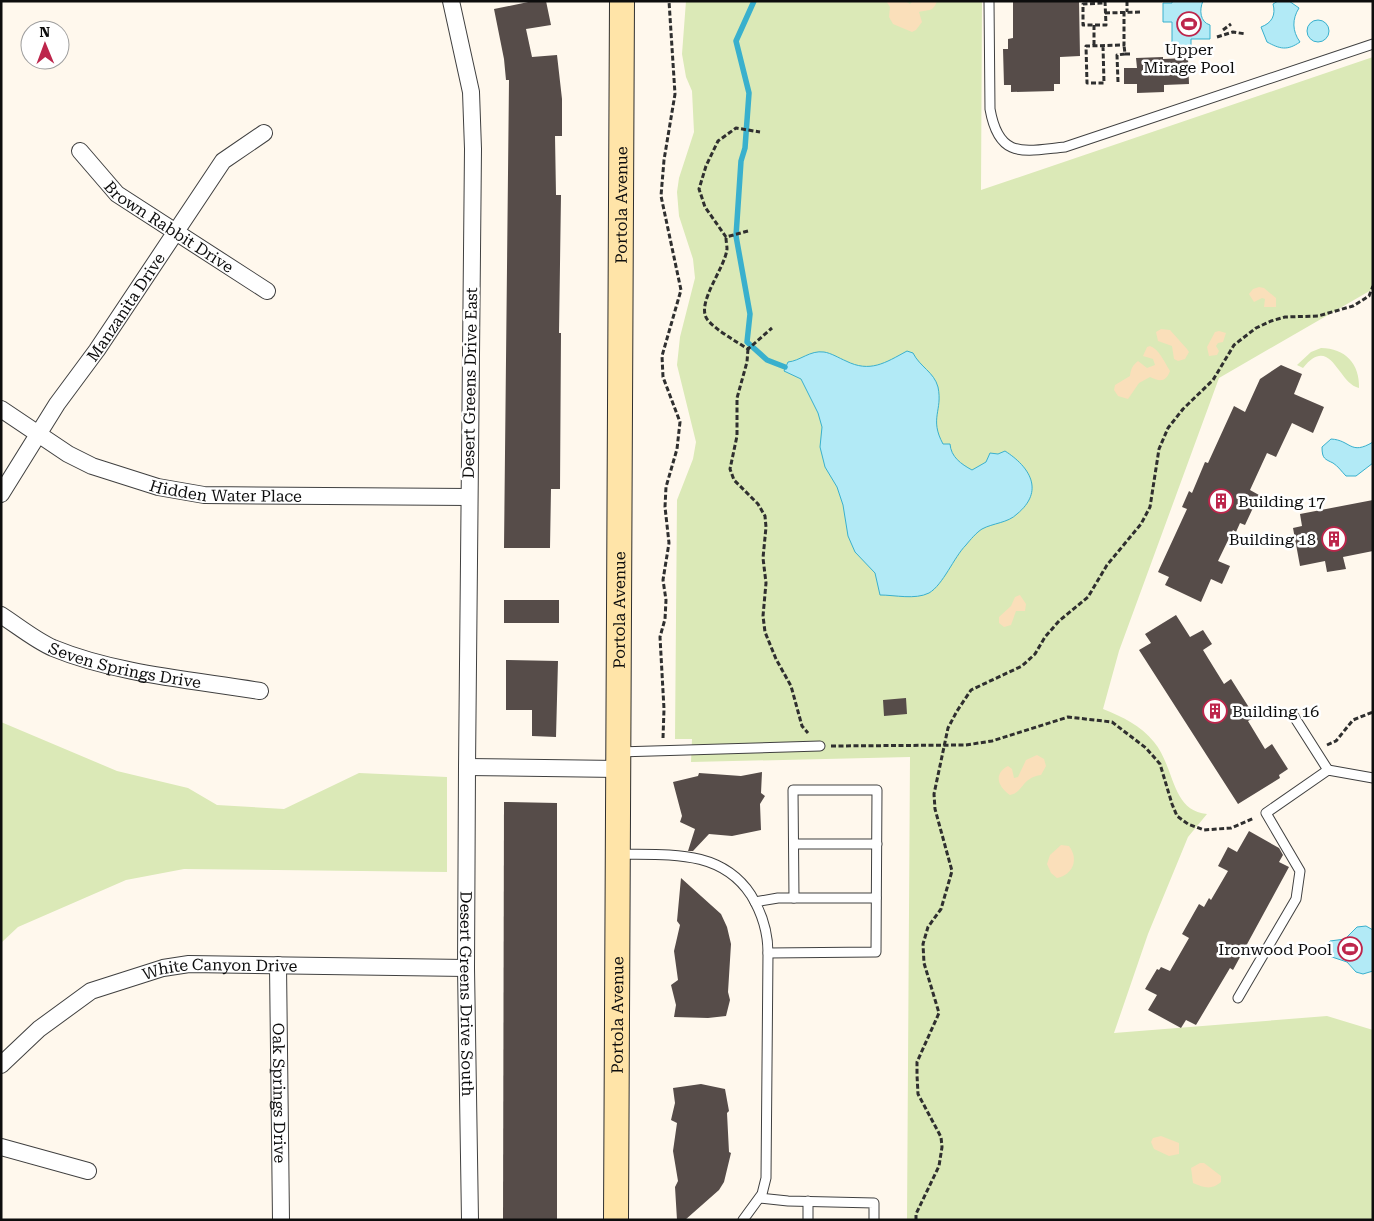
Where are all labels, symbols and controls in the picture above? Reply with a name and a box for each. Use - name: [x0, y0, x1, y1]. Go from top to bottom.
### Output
- sports icon: Upper Mirage Pool: [1176, 11, 1202, 37]
- north arrow: [20, 20, 70, 70]
- text: N: [39, 24, 51, 40]
- place label: Upper Mirage Pool: [1143, 40, 1235, 77]
- street label: Portola Avenue: [611, 146, 631, 264]
- street label: Brown Rabbit Drive: [100, 177, 237, 277]
- street label: Manzanita Drive: [83, 249, 169, 365]
- street label: Desert Greens Drive East: [459, 287, 481, 479]
- street label: Hidden Water Place: [147, 475, 302, 505]
- building icon: Building 17: [1208, 488, 1234, 514]
- place label: Building 17: [1238, 492, 1325, 511]
- building icon: Building 18: [1321, 526, 1347, 552]
- place label: Building 18: [1229, 530, 1316, 549]
- street label: Portola Avenue: [609, 551, 629, 669]
- street label: Seven Springs Drive: [46, 638, 203, 692]
- building icon: Building 16: [1202, 698, 1228, 724]
- place label: Building 16: [1232, 702, 1319, 721]
- street label: Desert Greens Drive South: [456, 891, 478, 1097]
- sports icon: Ironwood Pool: [1337, 936, 1363, 962]
- place label: Ironwood Pool: [1218, 940, 1332, 959]
- street label: White Canyon Drive: [140, 954, 298, 984]
- street label: Portola Avenue: [607, 956, 627, 1074]
- street label: Oak Springs Drive: [269, 1023, 290, 1164]

